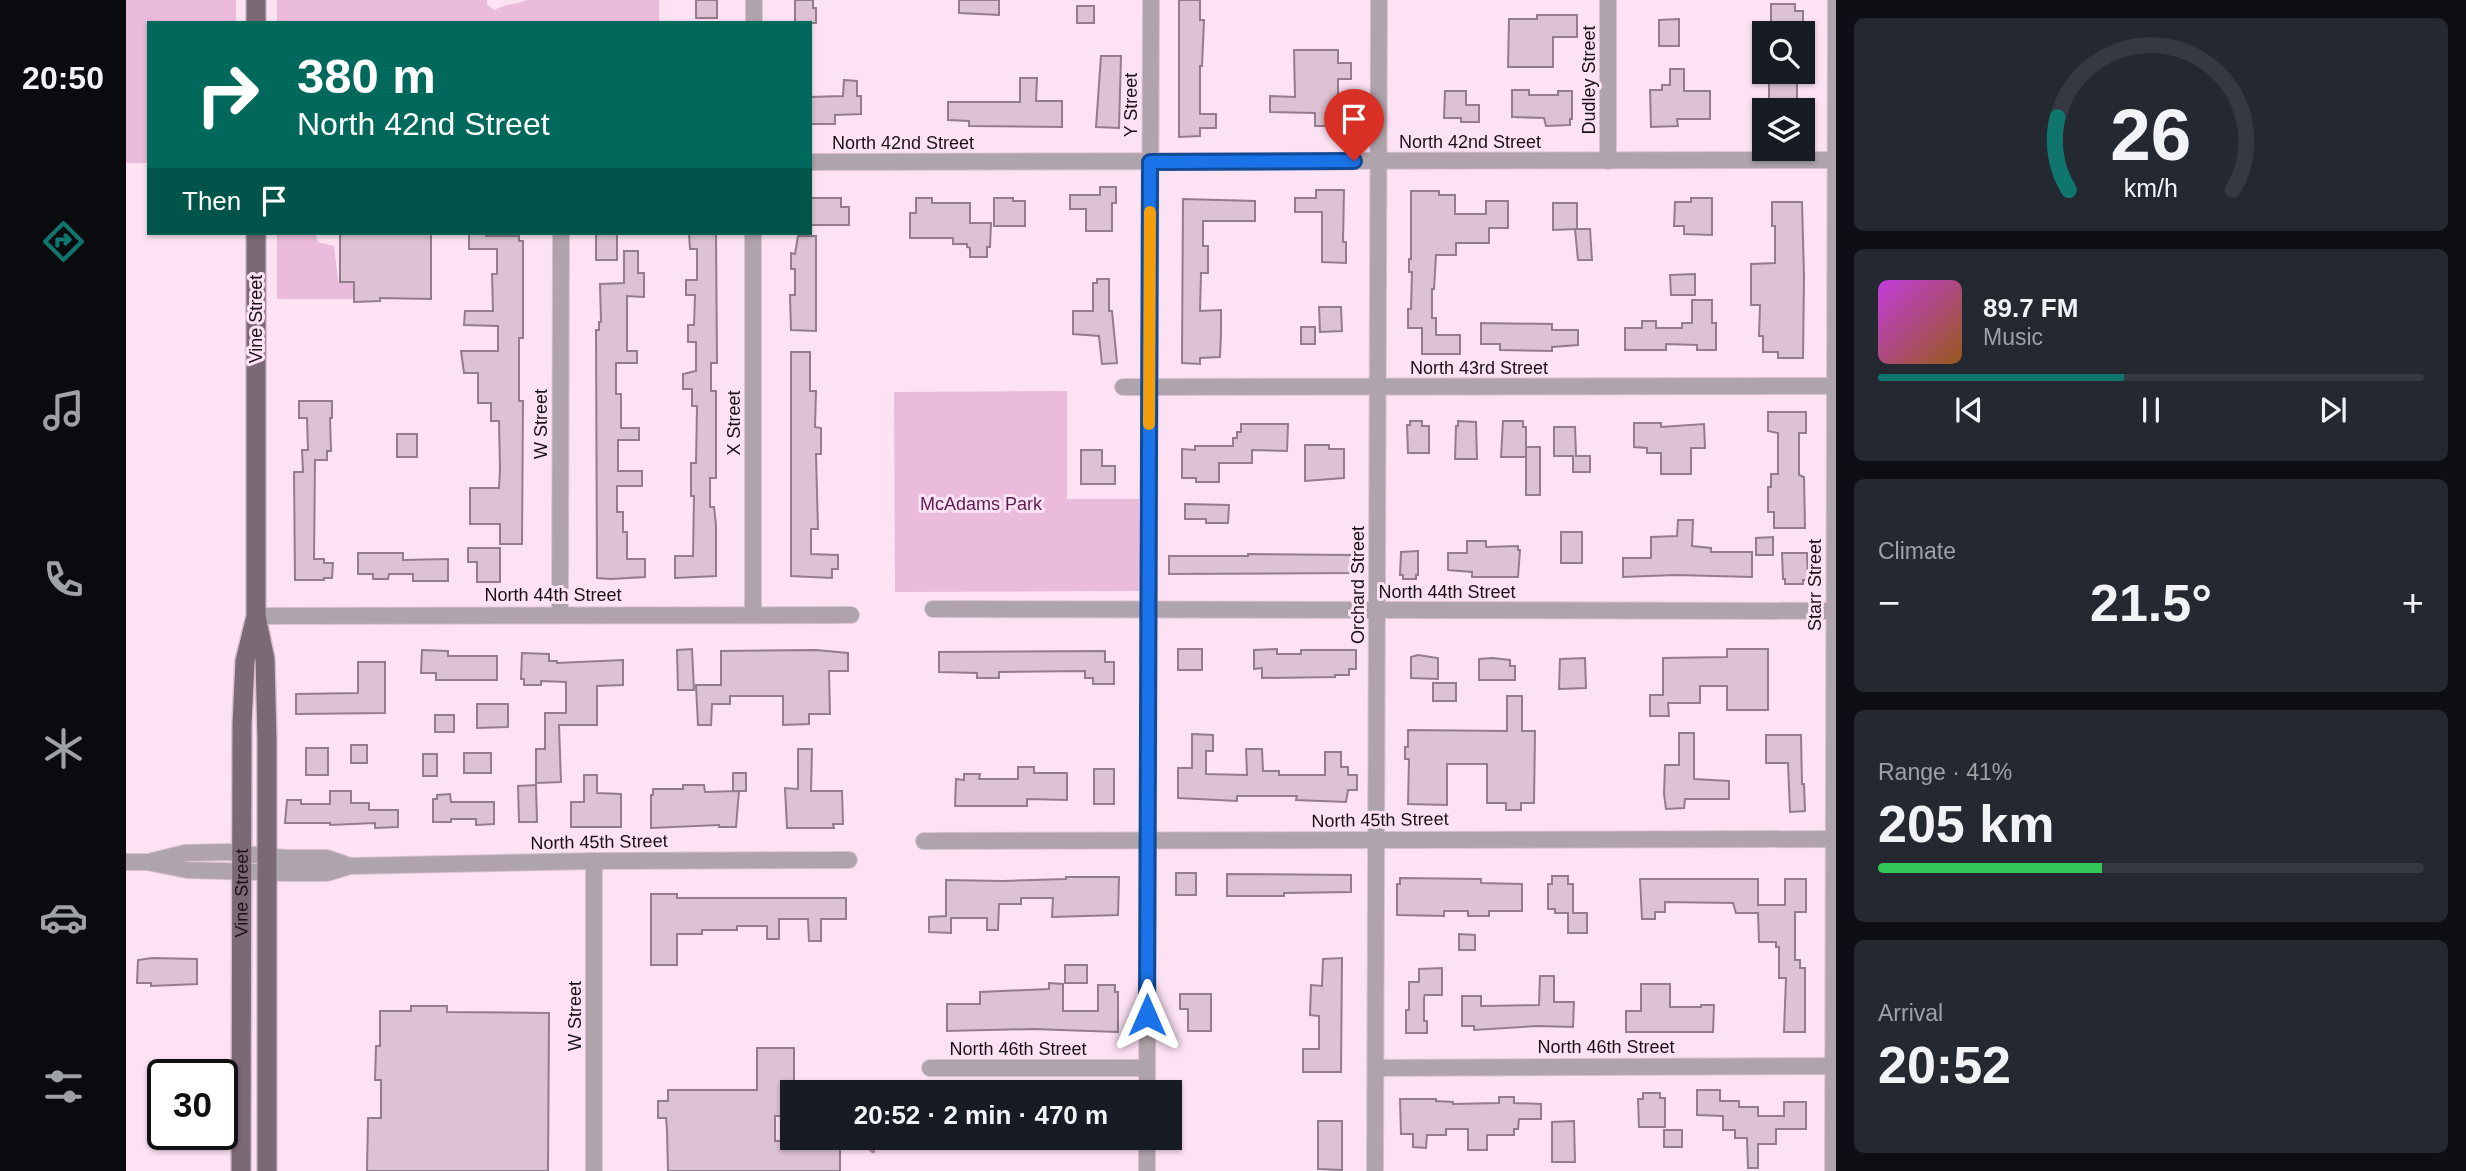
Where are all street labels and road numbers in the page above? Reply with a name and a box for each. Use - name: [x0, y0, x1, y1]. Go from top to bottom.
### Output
- street label: Dudley Street: [1579, 25, 1599, 135]
- street label: Y Street: [1121, 73, 1141, 137]
- street label: North 42nd Street: [1399, 132, 1541, 152]
- street label: North 42nd Street: [832, 133, 974, 153]
- street label: Vine Street: [246, 275, 266, 363]
- street label: North 43rd Street: [1410, 358, 1548, 378]
- street label: W Street: [531, 389, 551, 459]
- street label: X Street: [724, 390, 744, 456]
- street label: Orchard Street: [1348, 526, 1368, 644]
- street label: Starr Street: [1805, 539, 1825, 631]
- street label: North 44th Street: [1378, 582, 1516, 602]
- street label: North 44th Street: [484, 585, 622, 605]
- street label: North 45th Street: [1311, 809, 1449, 831]
- street label: North 45th Street: [530, 831, 668, 853]
- street label: Vine Street: [232, 849, 252, 937]
- street label: W Street: [565, 981, 585, 1051]
- street label: North 46th Street: [1537, 1037, 1675, 1057]
- street label: North 46th Street: [949, 1039, 1087, 1059]

